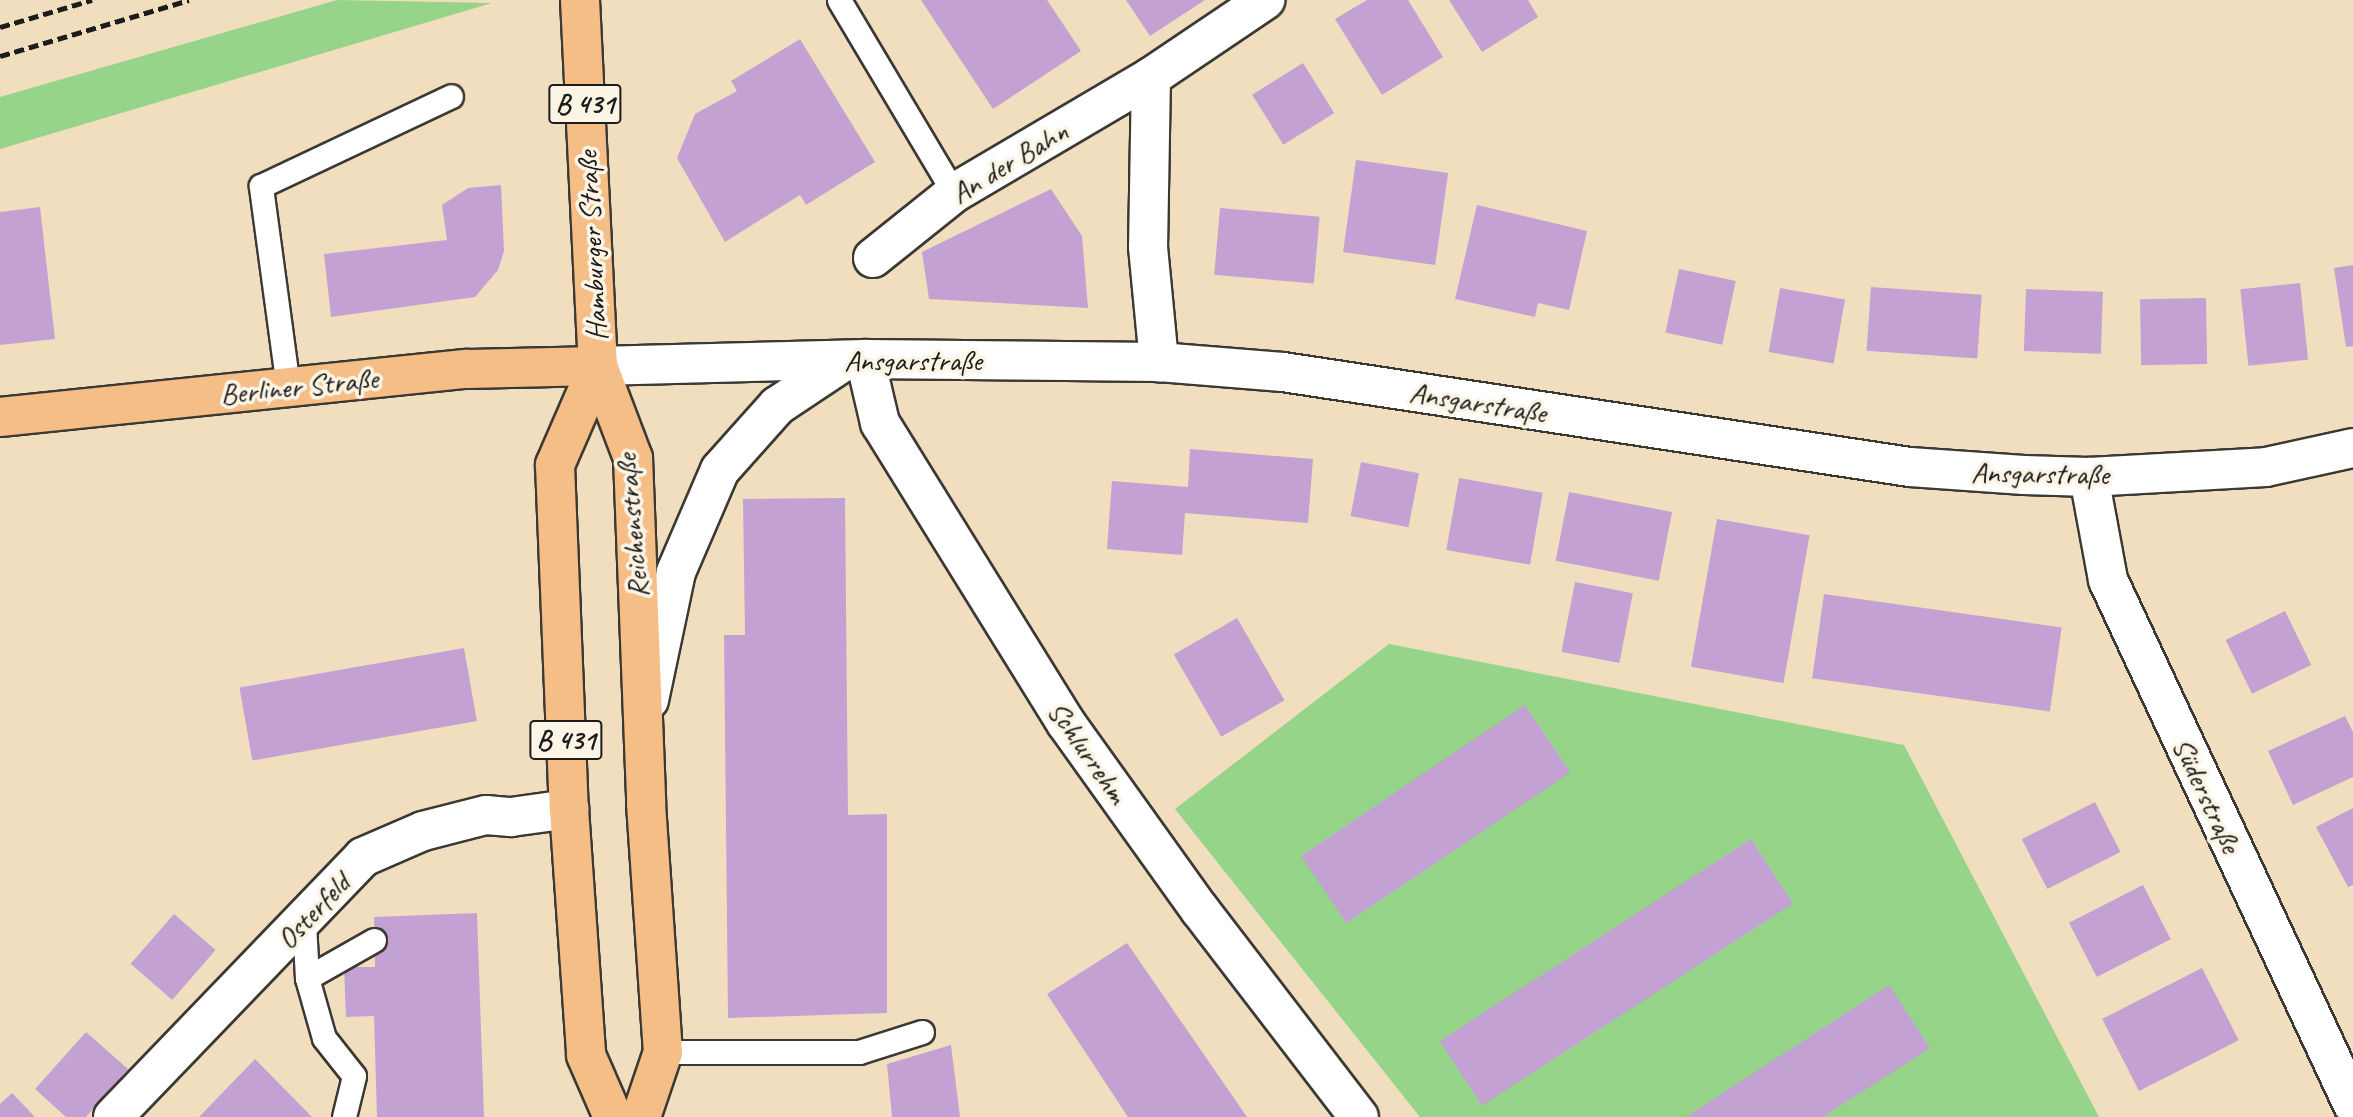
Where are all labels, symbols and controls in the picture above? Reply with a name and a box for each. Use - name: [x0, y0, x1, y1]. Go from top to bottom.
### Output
- road number: B 431: [548, 80, 622, 128]
- street label: An der Bahn: [943, 113, 1075, 211]
- street label: Hamburger Straße: [569, 150, 615, 342]
- street label: Ansgarstraße: [844, 342, 982, 378]
- street label: Berliner Straße: [218, 360, 380, 412]
- street label: Ansgarstraße: [1407, 373, 1549, 431]
- street label: Reichenstraße: [608, 452, 656, 600]
- street label: Ansgarstraße: [1971, 454, 2109, 492]
- street label: Schlurrehm: [1040, 694, 1136, 810]
- road number: B 431: [529, 716, 603, 764]
- street label: Süderstraße: [2165, 732, 2249, 858]
- street label: Osterfeld: [269, 865, 357, 957]

